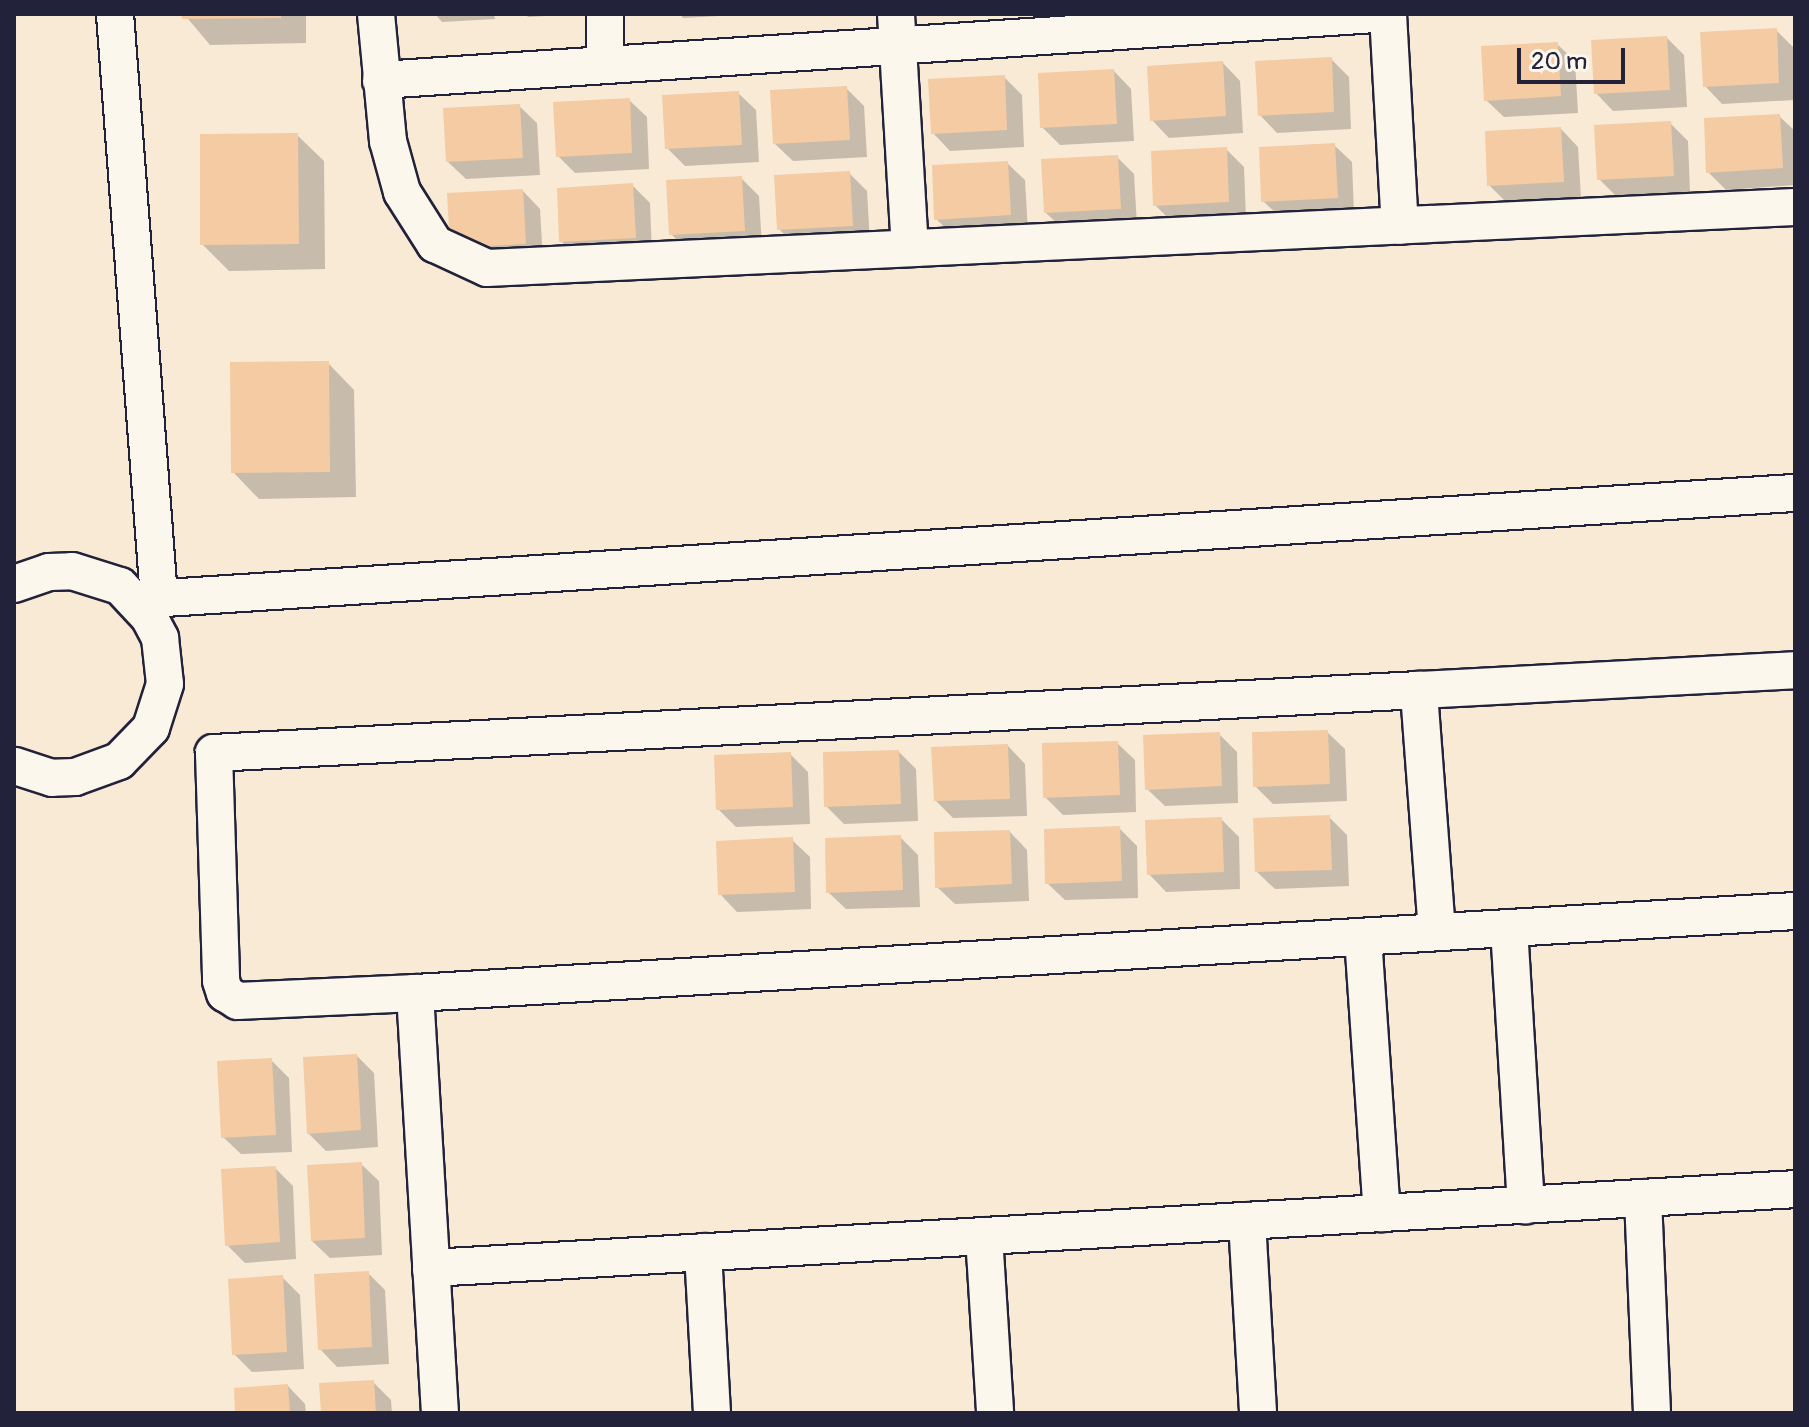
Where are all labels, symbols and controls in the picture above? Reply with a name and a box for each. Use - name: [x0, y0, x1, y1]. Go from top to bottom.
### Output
- scale bar: [1521, 32, 1629, 82]
- text: 20 m: [1531, 47, 1587, 76]

